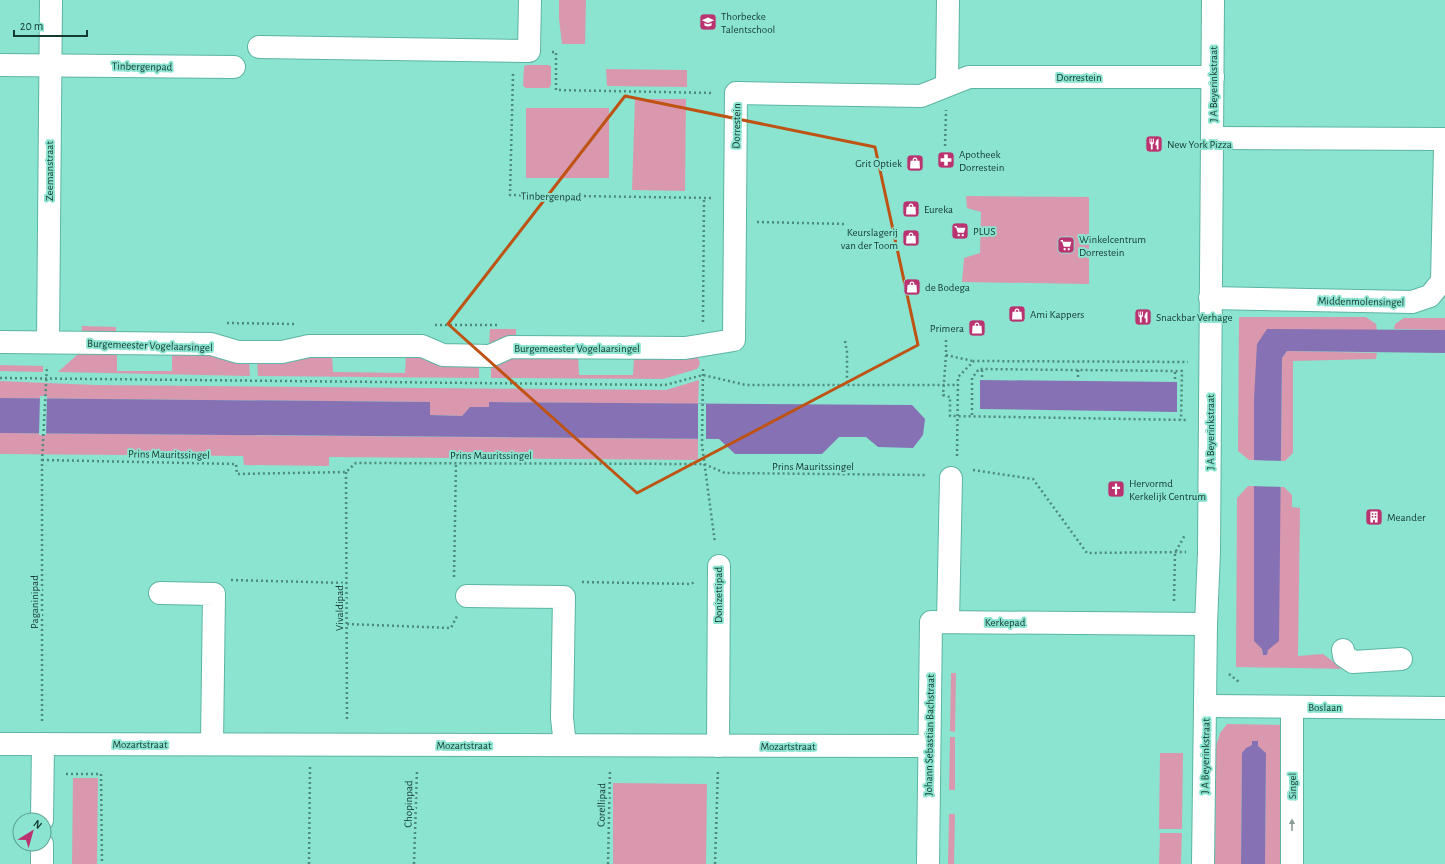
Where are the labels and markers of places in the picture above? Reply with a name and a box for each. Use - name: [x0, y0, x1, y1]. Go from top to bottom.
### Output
- place label: Thorbecke Talentschool: [721, 11, 775, 35]
- school or university icon: Thorbecke Talentschool: [698, 12, 718, 32]
- restaurant icon: New York Pizza: [1144, 134, 1164, 154]
- place label: New York Pizza: [1167, 139, 1232, 150]
- place label: Apotheek Dorrestein: [959, 149, 1004, 173]
- pharmacy icon: Apotheek Dorrestein: [936, 150, 956, 170]
- shop icon: Grit Optiek: [905, 153, 925, 173]
- place label: Grit Optiek: [855, 158, 902, 169]
- shop icon: Eureka: [901, 199, 921, 219]
- place label: Eureka: [924, 204, 953, 215]
- supermarket icon: PLUS: [950, 221, 970, 241]
- place label: PLUS: [973, 226, 995, 237]
- place label: Keurslagerij van der Toom: [841, 227, 898, 251]
- shop icon: Keurslagerij van der Toom: [901, 228, 921, 248]
- place label: Winkelcentrum Dorrestein: [1079, 234, 1146, 258]
- supermarket icon: Winkelcentrum Dorrestein: [1056, 235, 1076, 255]
- shop icon: de Bodega: [902, 277, 922, 297]
- place label: de Bodega: [925, 282, 970, 293]
- shop icon: Ami Kappers: [1007, 304, 1027, 324]
- restaurant icon: Snackbar Verhage: [1133, 307, 1153, 327]
- place label: Ami Kappers: [1030, 309, 1084, 320]
- place label: Snackbar Verhage: [1156, 312, 1233, 323]
- shop icon: Primera: [967, 318, 987, 338]
- place label: Primera: [930, 323, 964, 334]
- place label: Hervormd Kerkelijk Centrum: [1129, 478, 1206, 502]
- church icon: Hervormd Kerkelijk Centrum: [1106, 479, 1126, 499]
- building icon: Meander: [1364, 507, 1384, 527]
- place label: Meander: [1387, 512, 1426, 523]

